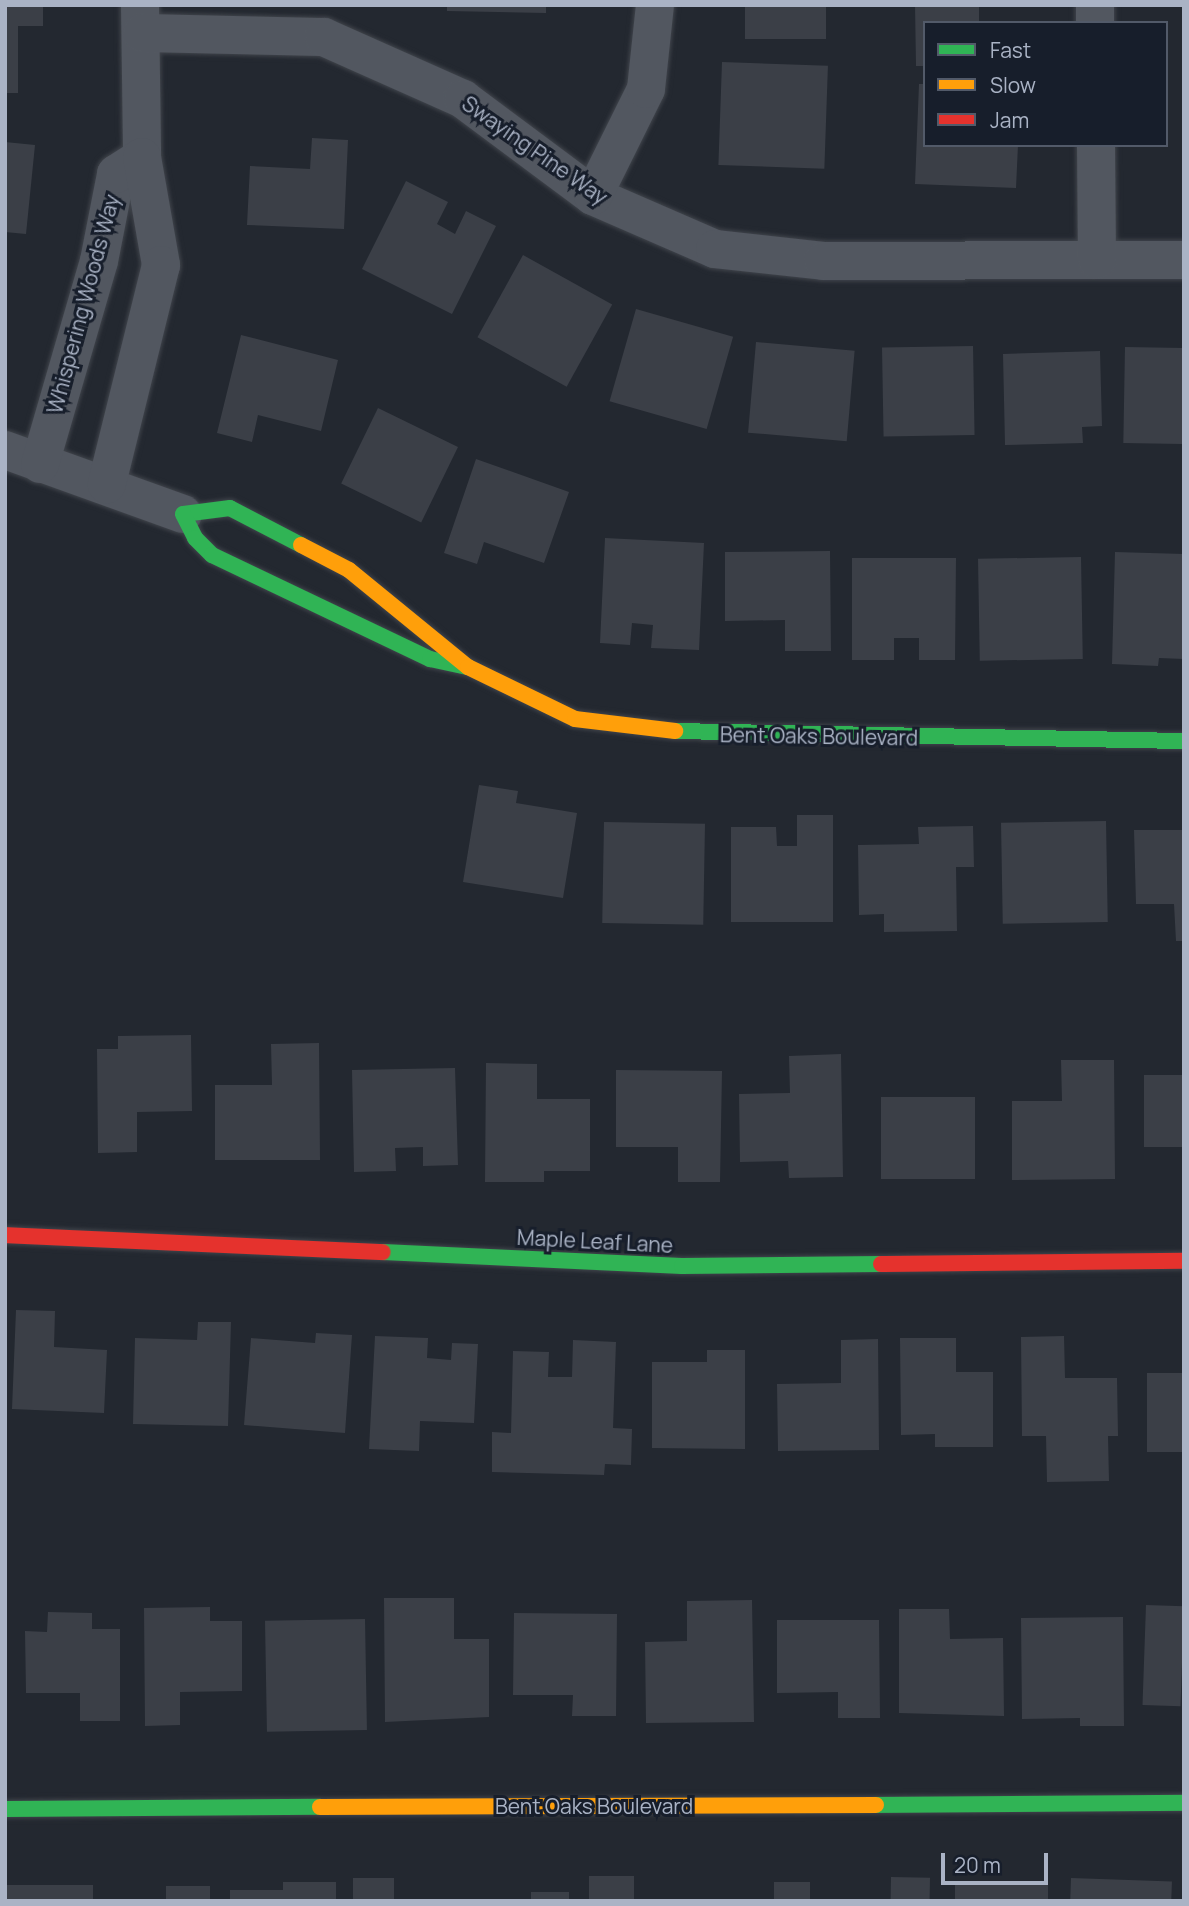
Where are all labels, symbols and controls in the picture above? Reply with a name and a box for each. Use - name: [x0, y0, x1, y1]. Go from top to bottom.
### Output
- legend: [923, 21, 1168, 147]
- text: Fast: [990, 36, 1031, 64]
- text: Slow: [990, 71, 1036, 99]
- street label: Swaying Pine Way: [457, 90, 613, 210]
- text: Jam: [990, 106, 1029, 134]
- street label: Whispering Woods Way: [42, 192, 124, 416]
- street label: Bent Oaks Boulevard: [720, 722, 918, 750]
- street label: Maple Leaf Lane: [516, 1224, 674, 1258]
- street label: Bent Oaks Boulevard: [495, 1793, 693, 1819]
- scale bar: [944, 1840, 1051, 1884]
- text: 20 m: [954, 1851, 1001, 1879]

